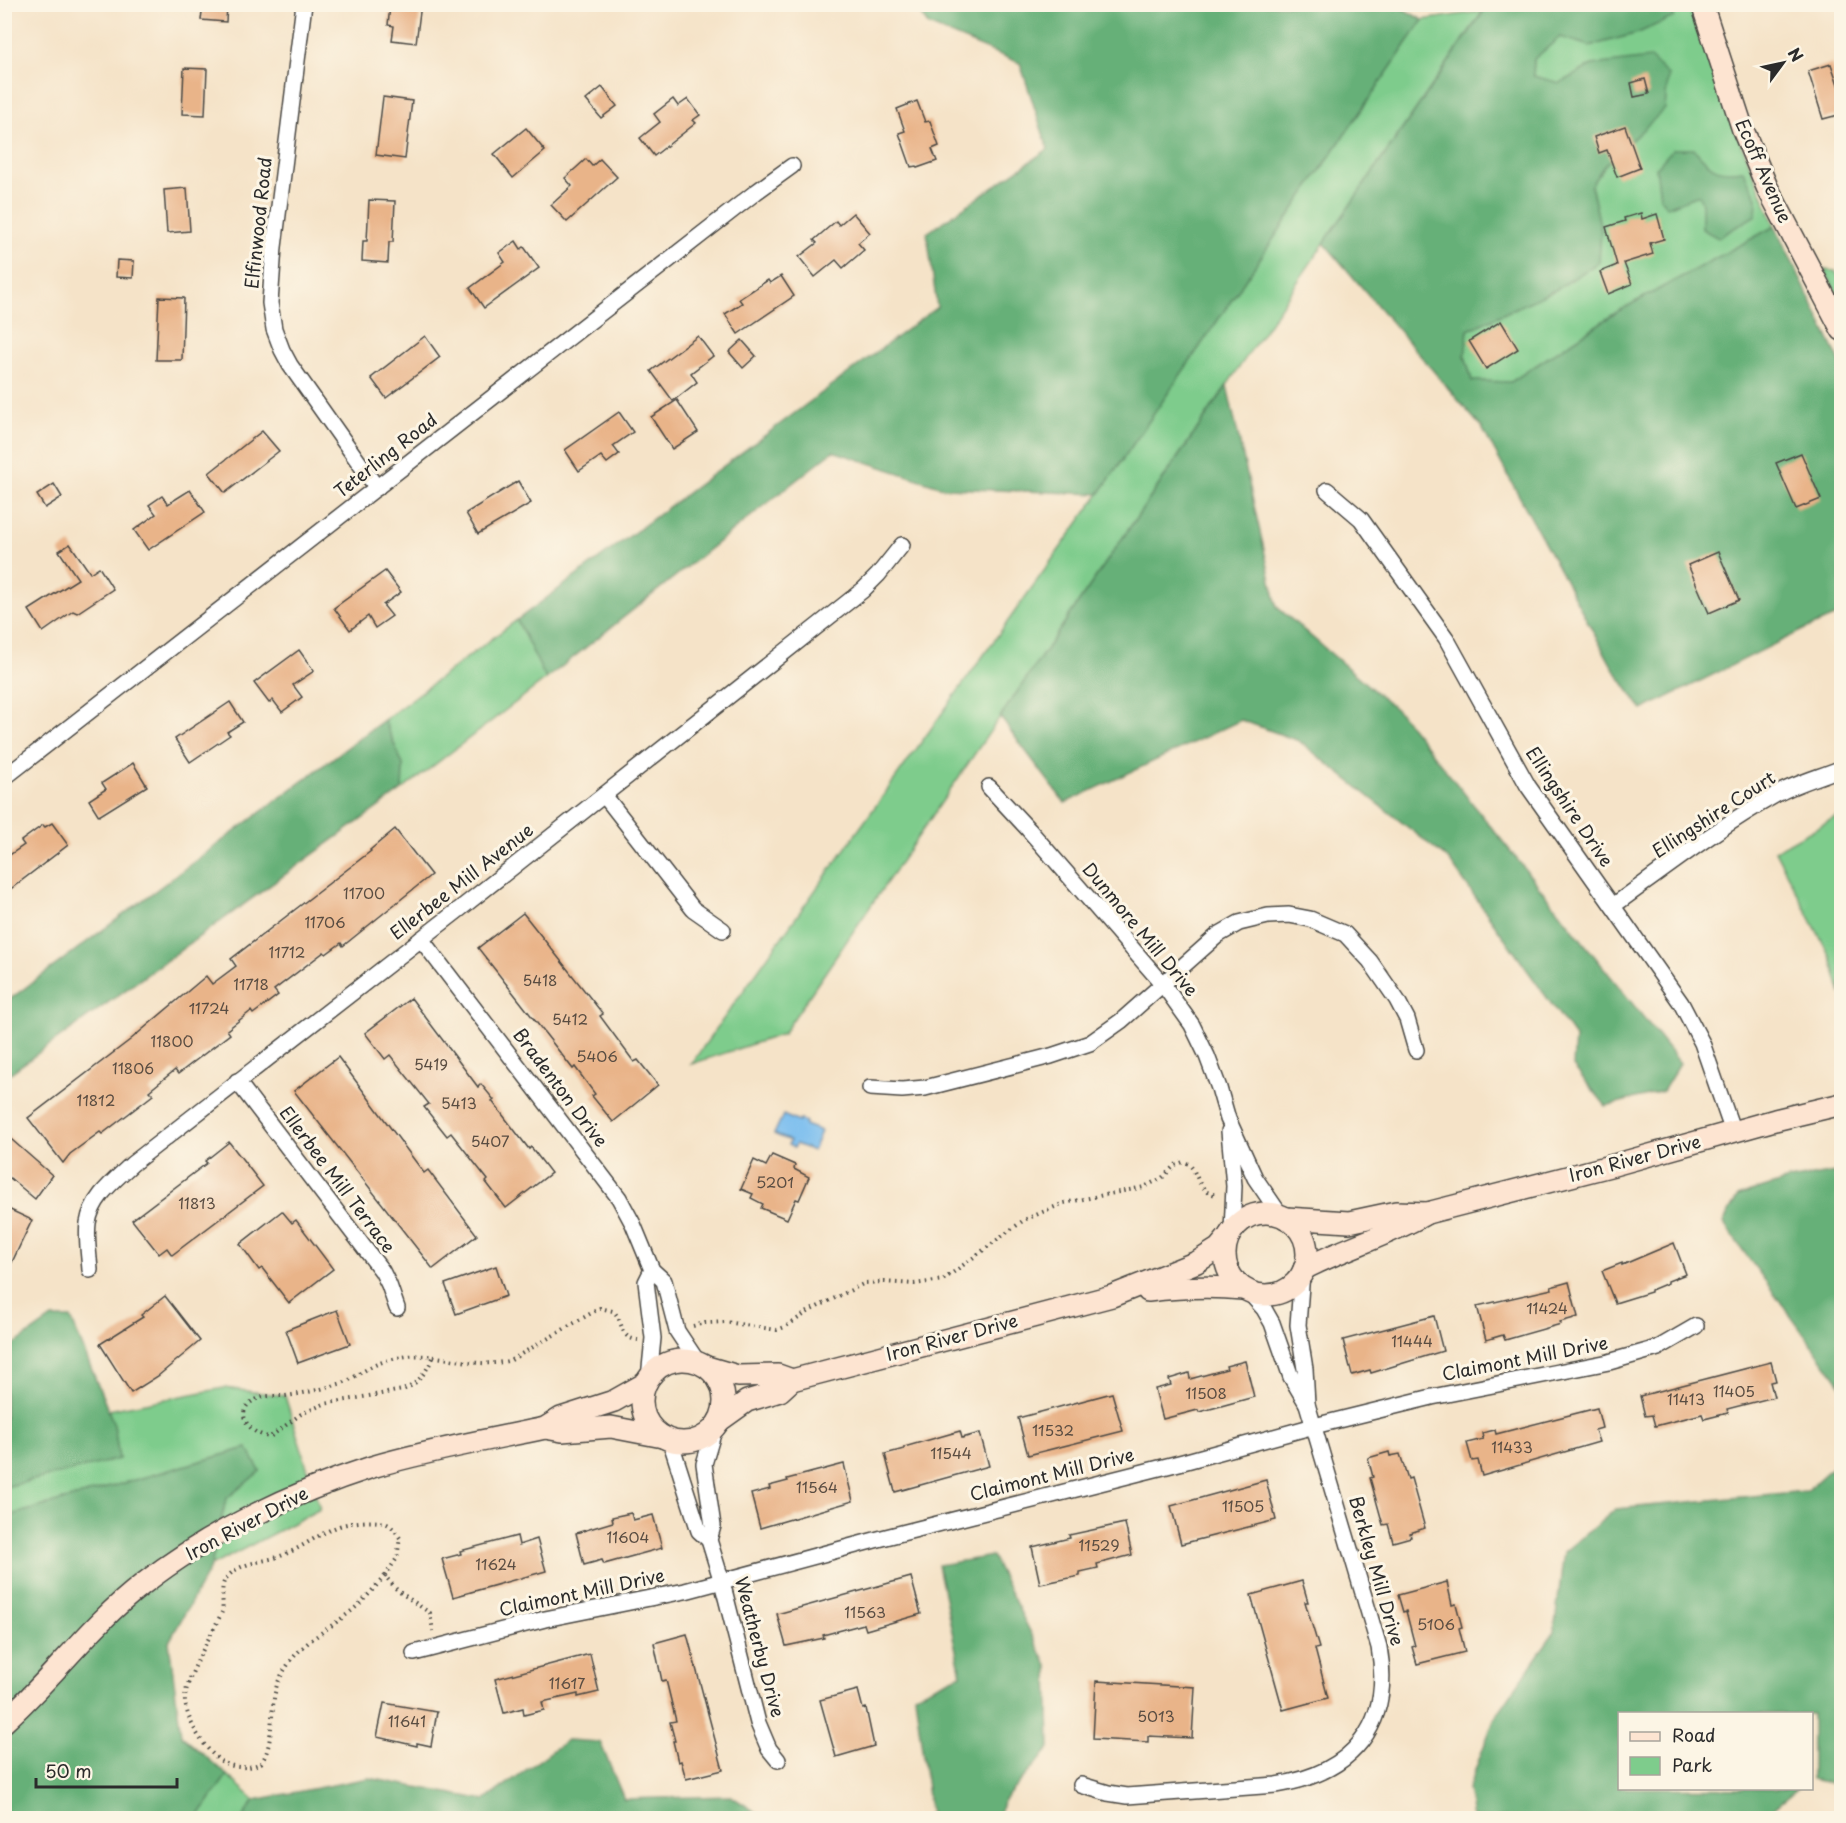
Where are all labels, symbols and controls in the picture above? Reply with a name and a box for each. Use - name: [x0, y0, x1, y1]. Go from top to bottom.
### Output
- north arrow: [1753, 33, 1813, 93]
- text: N: [1783, 42, 1810, 66]
- street label: Ecoff Avenue: [1729, 114, 1800, 227]
- street label: Elfinwood Road: [237, 156, 278, 290]
- street label: Teterling Road: [328, 406, 442, 504]
- street label: Ellingshire Drive: [1520, 741, 1621, 872]
- street label: Ellingshire Court: [1646, 764, 1780, 864]
- street label: Ellerbee Mill Avenue: [384, 816, 539, 945]
- street label: Dunmore Mill Drive: [1077, 856, 1206, 1002]
- house number: 11700: [343, 881, 385, 904]
- house number: 11706: [304, 910, 346, 933]
- house number: 11712: [269, 940, 305, 963]
- house number: 5418: [523, 968, 557, 991]
- house number: 11718: [233, 972, 269, 995]
- house number: 11724: [189, 996, 229, 1019]
- house number: 5412: [552, 1007, 588, 1030]
- street label: Bradenton Drive: [507, 1022, 615, 1152]
- house number: 11800: [151, 1029, 193, 1052]
- house number: 5406: [576, 1044, 618, 1067]
- house number: 5419: [414, 1052, 448, 1075]
- house number: 11806: [112, 1056, 154, 1079]
- house number: 11812: [77, 1088, 115, 1111]
- house number: 5413: [441, 1091, 477, 1114]
- street label: Ellerbee Mill Terrace: [274, 1100, 403, 1258]
- street label: Iron River Drive: [1566, 1127, 1704, 1188]
- house number: 5407: [471, 1129, 510, 1152]
- house number: 5201: [756, 1170, 794, 1193]
- house number: 11813: [178, 1191, 216, 1214]
- house number: 11424: [1526, 1296, 1568, 1319]
- street label: Iron River Drive: [883, 1306, 1021, 1367]
- street label: Claimont Mill Drive: [1439, 1328, 1610, 1387]
- house number: 11444: [1391, 1329, 1433, 1352]
- house number: 11405: [1713, 1379, 1755, 1402]
- house number: 11508: [1185, 1381, 1227, 1404]
- house number: 11413: [1667, 1387, 1705, 1410]
- house number: 11532: [1032, 1418, 1074, 1441]
- house number: 11433: [1491, 1435, 1533, 1458]
- street label: Claimont Mill Drive: [967, 1440, 1137, 1507]
- house number: 11544: [930, 1441, 972, 1464]
- house number: 11564: [796, 1475, 838, 1498]
- street label: Iron River Drive: [180, 1479, 312, 1566]
- street label: Berkley Mill Drive: [1343, 1493, 1412, 1649]
- house number: 11505: [1222, 1494, 1264, 1517]
- house number: 11604: [607, 1525, 650, 1548]
- house number: 11529: [1078, 1533, 1120, 1556]
- house number: 11624: [475, 1552, 517, 1575]
- street label: Claimont Mill Drive: [496, 1561, 667, 1622]
- street label: Weatherby Drive: [729, 1573, 792, 1720]
- house number: 11563: [844, 1600, 886, 1623]
- house number: 5106: [1417, 1612, 1455, 1635]
- house number: 11617: [549, 1671, 585, 1694]
- house number: 5013: [1137, 1704, 1175, 1727]
- house number: 11641: [388, 1709, 426, 1732]
- legend: [1618, 1712, 1813, 1790]
- text: Road: [1672, 1721, 1716, 1748]
- scale bar: [36, 1751, 177, 1789]
- text: Park: [1672, 1751, 1712, 1778]
- text: 50 m: [45, 1757, 92, 1784]

